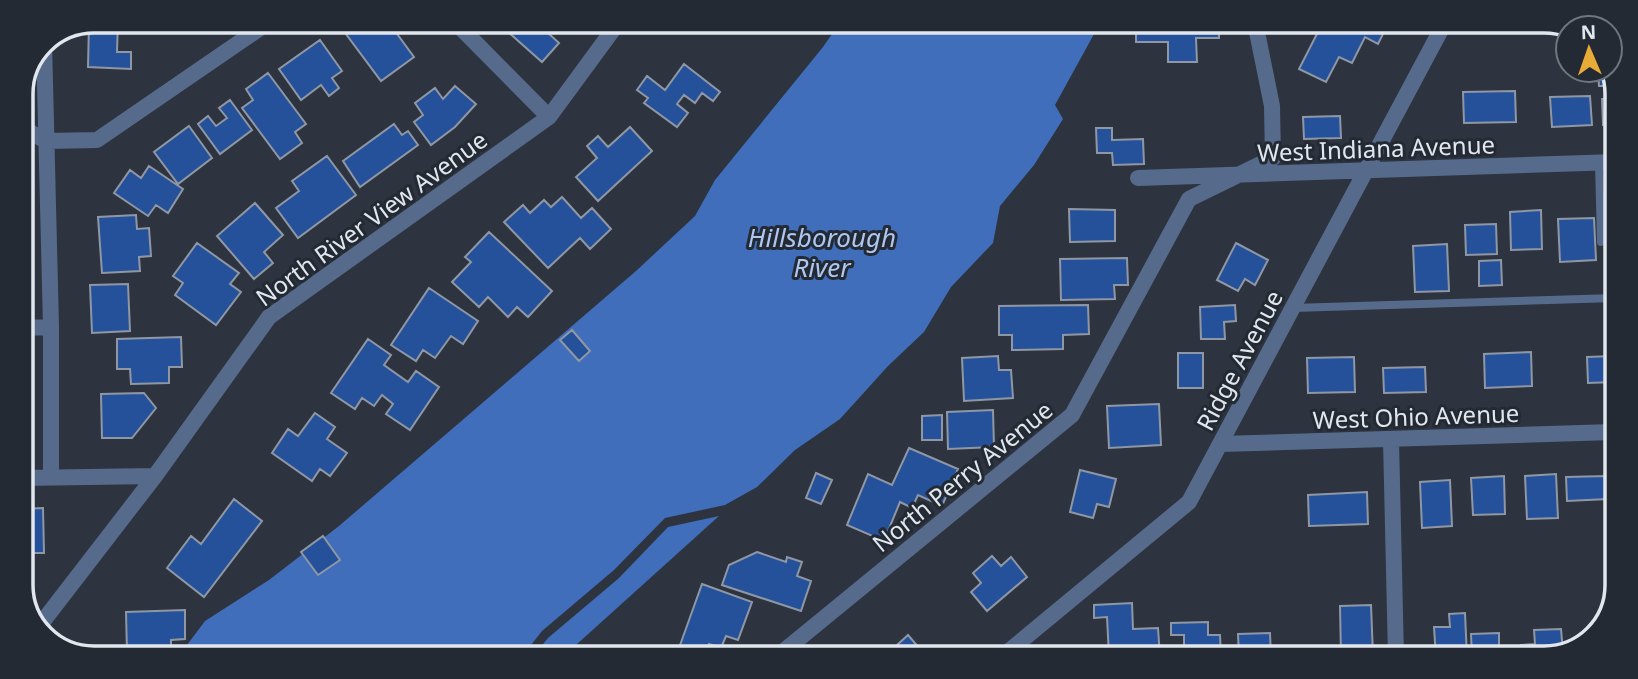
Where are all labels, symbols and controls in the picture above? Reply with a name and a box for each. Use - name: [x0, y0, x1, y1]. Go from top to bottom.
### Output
- north arrow: [1554, 14, 1624, 84]
- text: N: [1580, 19, 1597, 45]
- street label: North River View Avenue: [249, 123, 493, 313]
- street label: West Indiana Avenue: [1257, 127, 1495, 169]
- water label: Hillsborough River: [748, 219, 896, 285]
- street label: Ridge Avenue: [1188, 284, 1290, 436]
- street label: North Perry Avenue: [865, 393, 1059, 559]
- street label: West Ohio Avenue: [1312, 396, 1520, 436]

